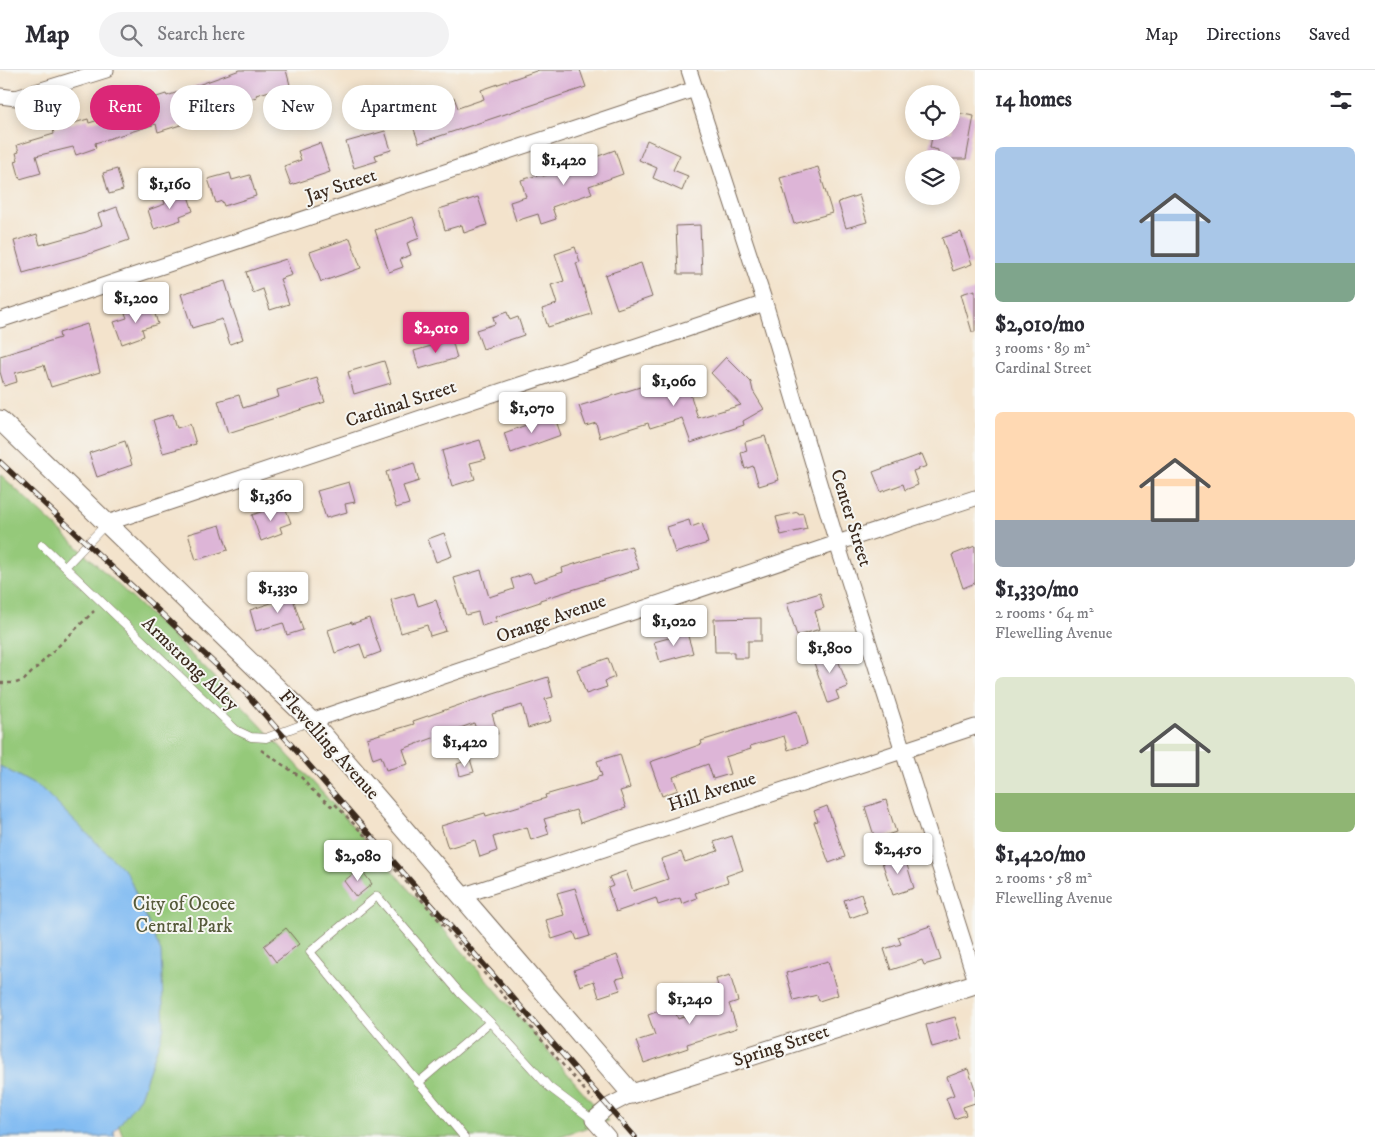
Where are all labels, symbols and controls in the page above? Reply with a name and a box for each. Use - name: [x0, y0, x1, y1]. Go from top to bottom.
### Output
- search box: [99, 12, 449, 57]
- text: Map: [25, 20, 69, 50]
- icon: search: [117, 21, 145, 49]
- text: Search here: [157, 23, 245, 46]
- text: Map: [1145, 24, 1178, 46]
- text: Directions: [1206, 24, 1281, 46]
- text: Saved: [1309, 24, 1350, 46]
- chip: Buy: [15, 85, 80, 130]
- chip: Rent: [90, 85, 160, 130]
- chip: Filters: [170, 85, 253, 130]
- chip: New: [263, 85, 332, 130]
- chip: Apartment: [342, 85, 455, 130]
- map controls: [905, 85, 960, 205]
- button: locate: [905, 85, 960, 140]
- icon: filters: [1327, 86, 1355, 114]
- text: 14 homes: [995, 87, 1072, 113]
- pin: $1,420: [523, 144, 605, 186]
- text: $1,420: [542, 150, 586, 170]
- button: layers: [905, 150, 960, 205]
- street label: Jay Street: [301, 164, 379, 209]
- pin: $1,160: [129, 168, 211, 210]
- text: $1,160: [149, 174, 191, 194]
- icon: home: [1130, 180, 1220, 270]
- pin: $1,200: [95, 282, 177, 324]
- text: $1,200: [114, 288, 158, 308]
- pin: $2,010: [395, 312, 477, 354]
- text: $2,010/mo: [995, 312, 1084, 338]
- text: $2,010: [414, 318, 458, 338]
- text: 3 rooms · 89 m²: [995, 338, 1090, 358]
- text: Cardinal Street: [995, 358, 1092, 378]
- pin: $1,060: [633, 364, 715, 407]
- text: $1,060: [652, 371, 696, 391]
- street label: Cardinal Street: [343, 375, 459, 433]
- pin: $1,070: [491, 392, 573, 434]
- text: $1,070: [510, 398, 554, 418]
- icon: home: [1130, 445, 1220, 535]
- street label: Center Street: [825, 467, 877, 569]
- pin: $1,360: [230, 480, 312, 522]
- text: $1,360: [250, 486, 292, 506]
- pin: $1,330: [237, 572, 319, 614]
- text: $1,330/mo: [995, 577, 1078, 603]
- text: $1,330: [258, 578, 298, 598]
- street label: Orange Avenue: [493, 589, 609, 649]
- text: 2 rooms · 64 m²: [995, 603, 1094, 623]
- pin: $1,020: [633, 604, 715, 647]
- text: $1,020: [652, 611, 696, 631]
- street label: Armstrong Alley: [137, 612, 244, 717]
- text: Flewelling Avenue: [995, 623, 1112, 643]
- pin: $1,800: [789, 632, 871, 674]
- text: $1,800: [808, 638, 852, 658]
- street label: Flewelling Avenue: [274, 685, 384, 805]
- icon: home: [1130, 710, 1220, 800]
- pin: $1,420: [424, 726, 506, 768]
- text: $1,420: [443, 732, 487, 752]
- street label: Hill Avenue: [665, 767, 759, 817]
- pin: $2,450: [857, 832, 939, 875]
- text: $2,450: [874, 839, 922, 859]
- pin: $2,080: [317, 840, 399, 882]
- text: $1,420/mo: [995, 842, 1086, 868]
- text: $2,080: [335, 846, 381, 866]
- text: 2 rooms · 58 m²: [995, 868, 1092, 888]
- text: Flewelling Avenue: [995, 888, 1112, 908]
- park label: City of Ocoee Central Park: [133, 893, 235, 938]
- pin: $1,240: [649, 982, 731, 1025]
- text: $1,240: [668, 989, 712, 1009]
- street label: Spring Street: [730, 1020, 832, 1072]

